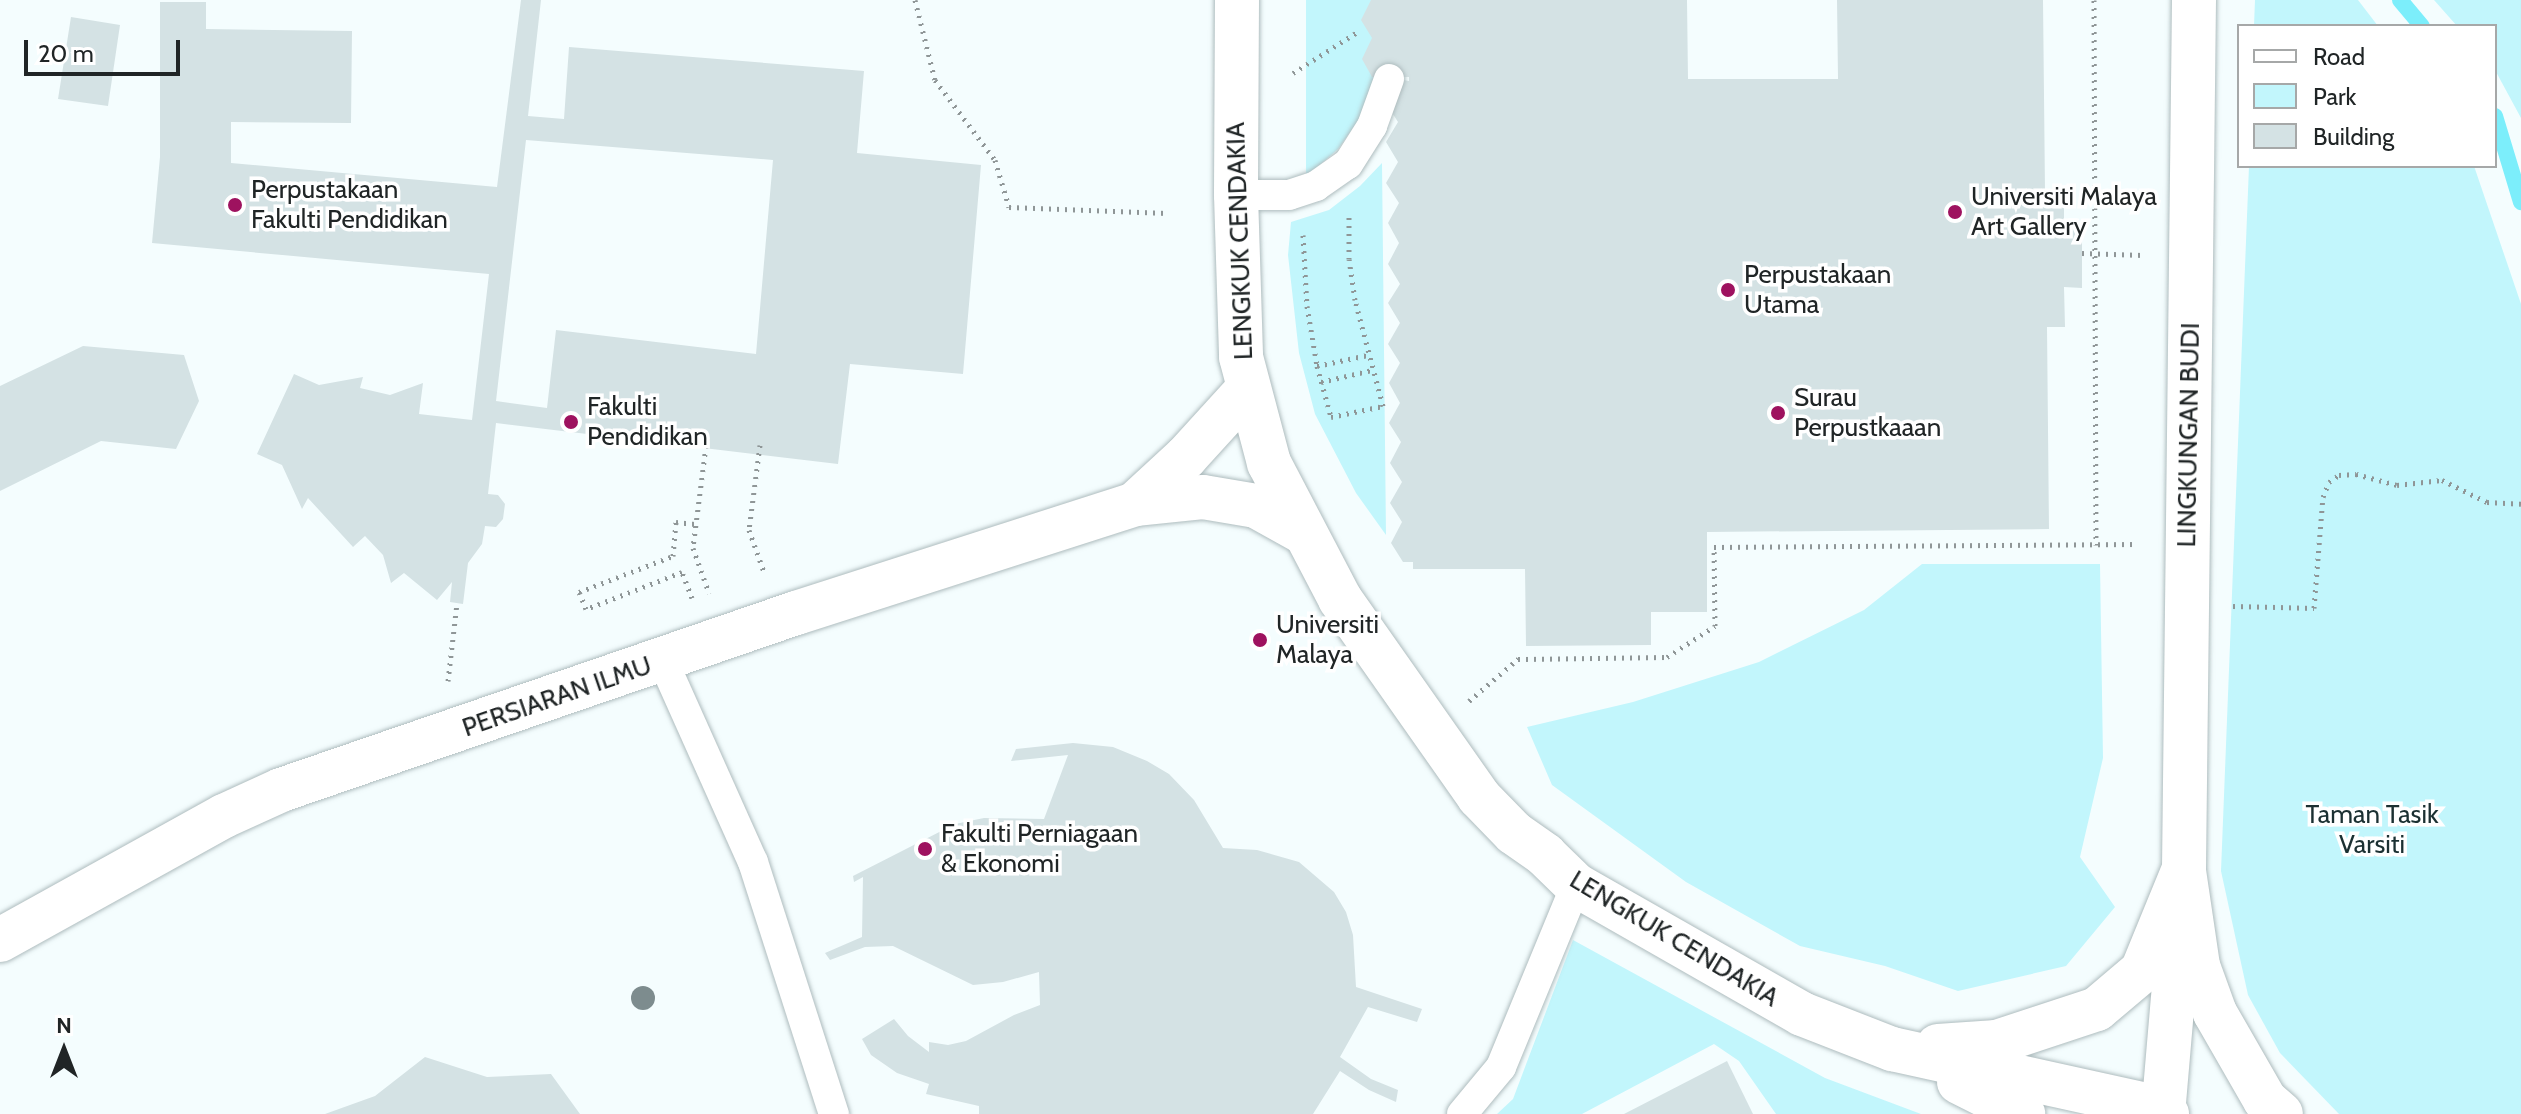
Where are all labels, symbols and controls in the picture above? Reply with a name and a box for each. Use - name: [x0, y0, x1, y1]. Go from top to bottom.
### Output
- scale bar: [28, 24, 184, 74]
- legend: [2237, 24, 2497, 168]
- text: 20 m: [38, 39, 94, 68]
- text: Road: [2313, 42, 2365, 71]
- text: Park: [2313, 82, 2356, 111]
- street label: LENGKUK CENDAKIA: [1220, 122, 1260, 360]
- text: Building: [2313, 122, 2394, 151]
- place label: Perpustakaan Fakulti Pendidikan: [251, 174, 448, 236]
- place label: Universiti Malaya Art Gallery: [1971, 181, 2157, 242]
- marker: Perpustakaan Fakulti Pendidikan: [226, 196, 244, 214]
- marker: Universiti Malaya Art Gallery: [1946, 203, 1964, 221]
- place label: Perpustakaan Utama: [1744, 259, 1891, 320]
- marker: Perpustakaan Utama: [1719, 281, 1737, 299]
- street label: LINGKUNGAN BUDI: [2171, 322, 2207, 548]
- place label: Surau Perpustkaaan: [1794, 382, 1941, 444]
- place label: Fakulti Pendidikan: [587, 391, 708, 452]
- marker: Surau Perpustkaaan: [1769, 404, 1787, 422]
- marker: Fakulti Pendidikan: [562, 413, 580, 431]
- place label: Universiti Malaya: [1276, 609, 1379, 670]
- marker: Universiti Malaya: [1251, 631, 1269, 649]
- street label: PERSIARAN ILMU: [458, 650, 656, 744]
- park label: Taman Tasik Varsiti: [2305, 799, 2439, 860]
- place label: Fakulti Perniagaan & Ekonomi: [941, 818, 1138, 880]
- marker: Fakulti Perniagaan & Ekonomi: [916, 840, 934, 858]
- street label: LENGKUK CENDAKIA: [1564, 864, 1784, 1014]
- north arrow: [24, 1010, 104, 1090]
- text: N: [56, 1012, 72, 1039]

